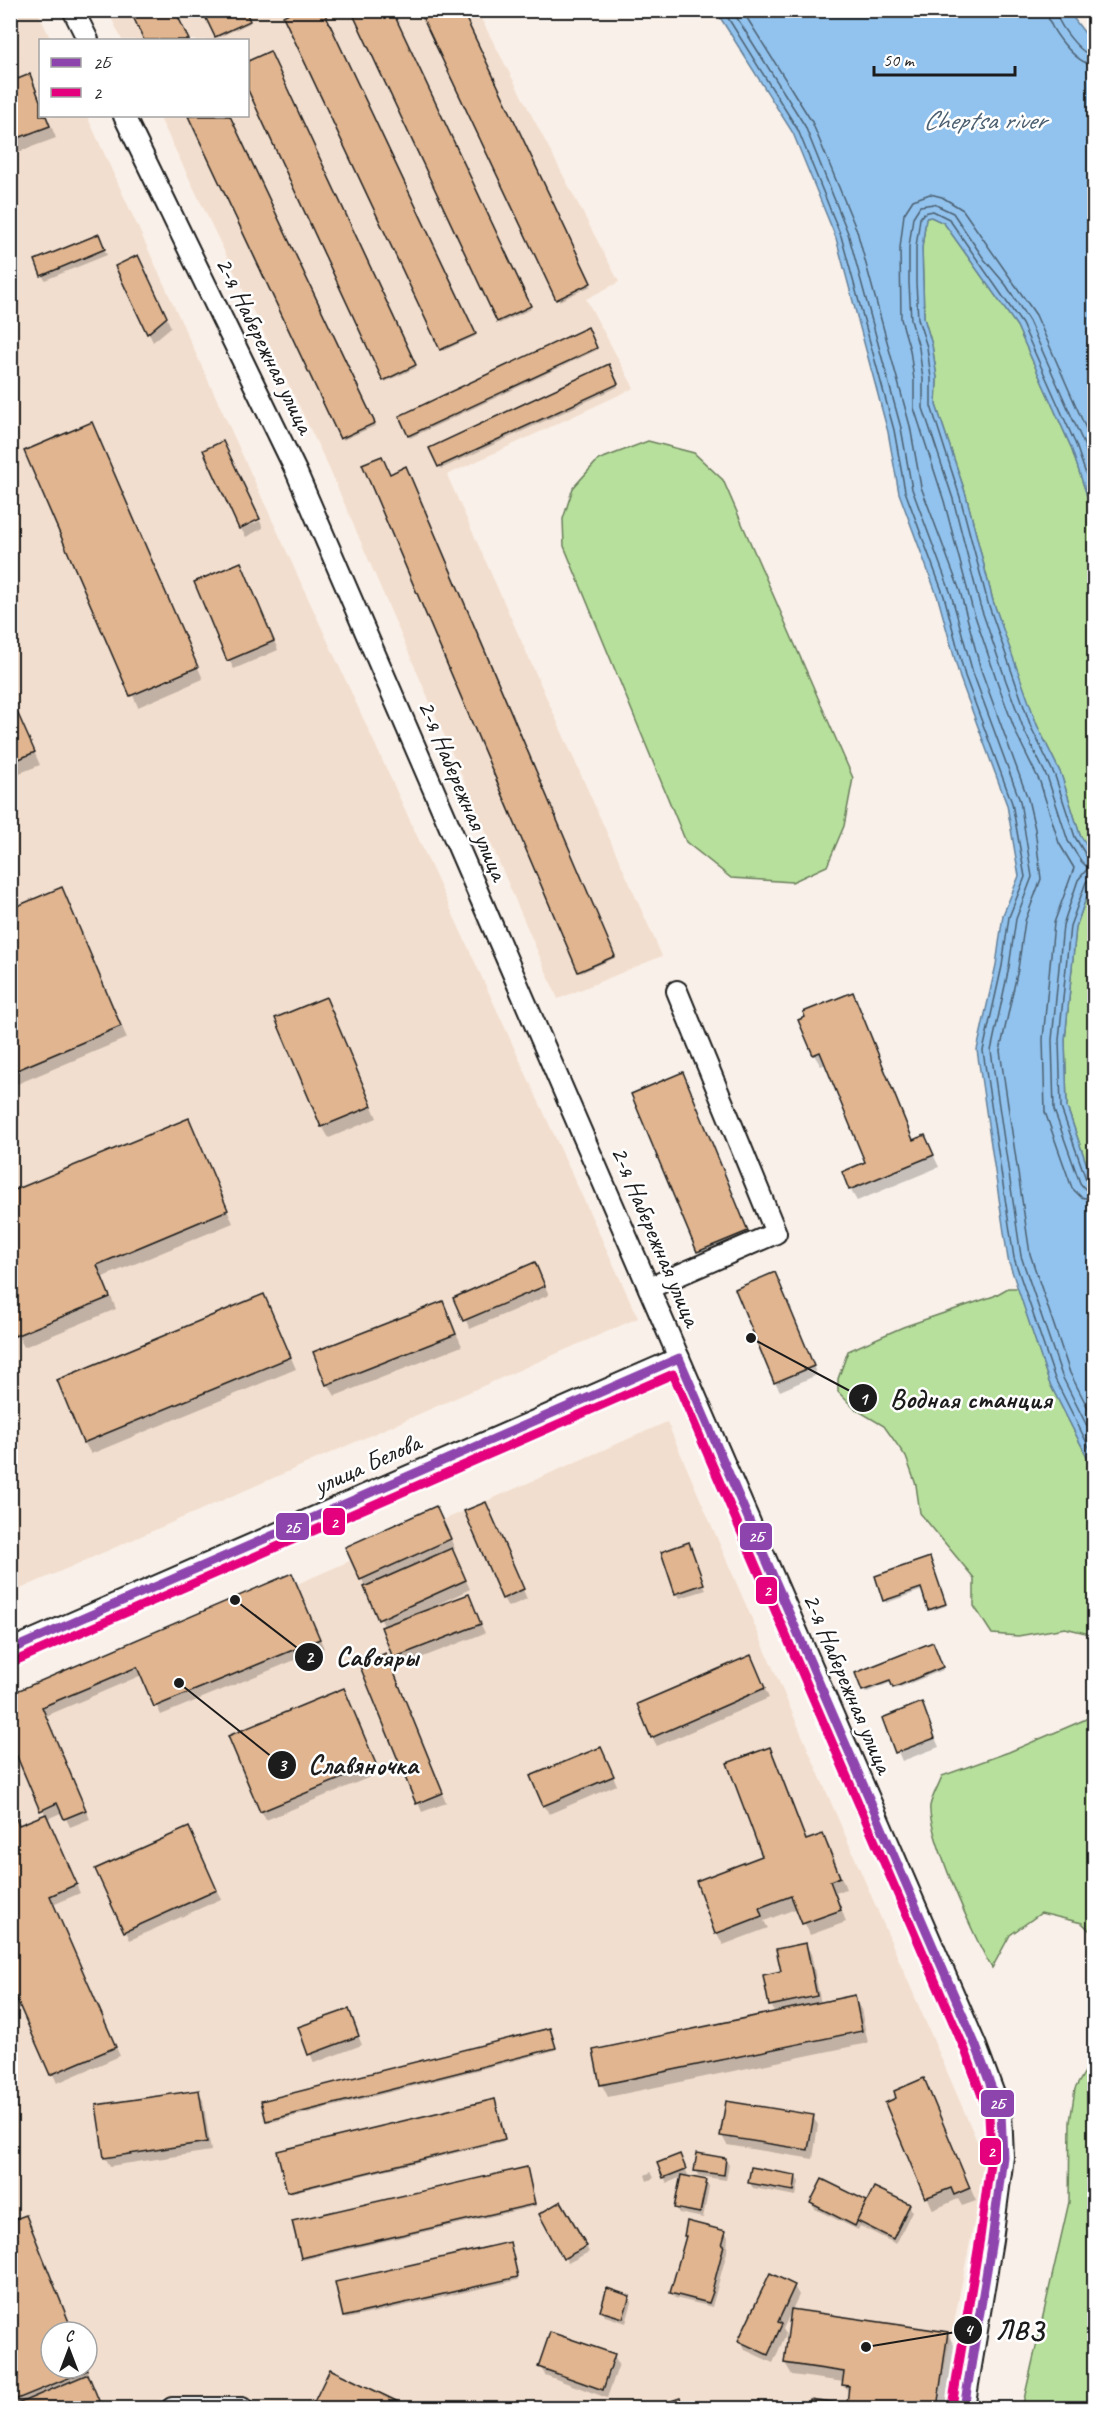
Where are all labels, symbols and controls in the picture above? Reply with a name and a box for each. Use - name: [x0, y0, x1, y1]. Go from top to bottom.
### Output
- legend: [39, 39, 249, 117]
- scale bar: [874, 39, 1015, 77]
- text: 50 m: [883, 49, 916, 71]
- text: 2Б: [93, 52, 113, 74]
- text: 2: [93, 82, 103, 104]
- water label: Cheptsa river: [923, 103, 1050, 137]
- street label: 2-я Набережная улица: [208, 251, 323, 441]
- street label: 2-я Набережная улица: [410, 695, 517, 887]
- street label: 2-я Набережная улица: [603, 1141, 710, 1333]
- callout: Водная станция: [848, 1376, 1064, 1421]
- text: Водная станция: [890, 1382, 1053, 1416]
- text: 1: [859, 1388, 869, 1410]
- street label: улица Белова: [306, 1425, 428, 1503]
- line badge: 2: [322, 1507, 346, 1536]
- line badge: 2Б: [275, 1512, 310, 1541]
- text: 2: [330, 1513, 339, 1533]
- text: 2Б: [284, 1518, 302, 1538]
- line badge: 2Б: [739, 1522, 773, 1551]
- text: 2Б: [748, 1527, 766, 1547]
- line badge: 2: [755, 1576, 778, 1605]
- text: 2: [763, 1581, 772, 1601]
- street label: 2-я Набережная улица: [795, 1588, 902, 1780]
- callout: Савояры: [294, 1634, 430, 1679]
- text: Савояры: [336, 1640, 420, 1674]
- text: 2: [305, 1646, 315, 1668]
- callout: Славяночка: [267, 1742, 430, 1787]
- text: Славяночка: [308, 1748, 420, 1782]
- text: 3: [278, 1754, 288, 1776]
- line badge: 2Б: [980, 2089, 1015, 2118]
- text: 2Б: [989, 2094, 1007, 2114]
- line badge: 2: [979, 2137, 1002, 2166]
- text: 2: [987, 2142, 996, 2162]
- callout: ЛВЗ: [953, 2307, 1057, 2352]
- text: ЛВЗ: [995, 2313, 1046, 2347]
- text: 4: [964, 2319, 974, 2341]
- north arrow: [39, 2320, 99, 2380]
- text: С: [65, 2326, 75, 2346]

